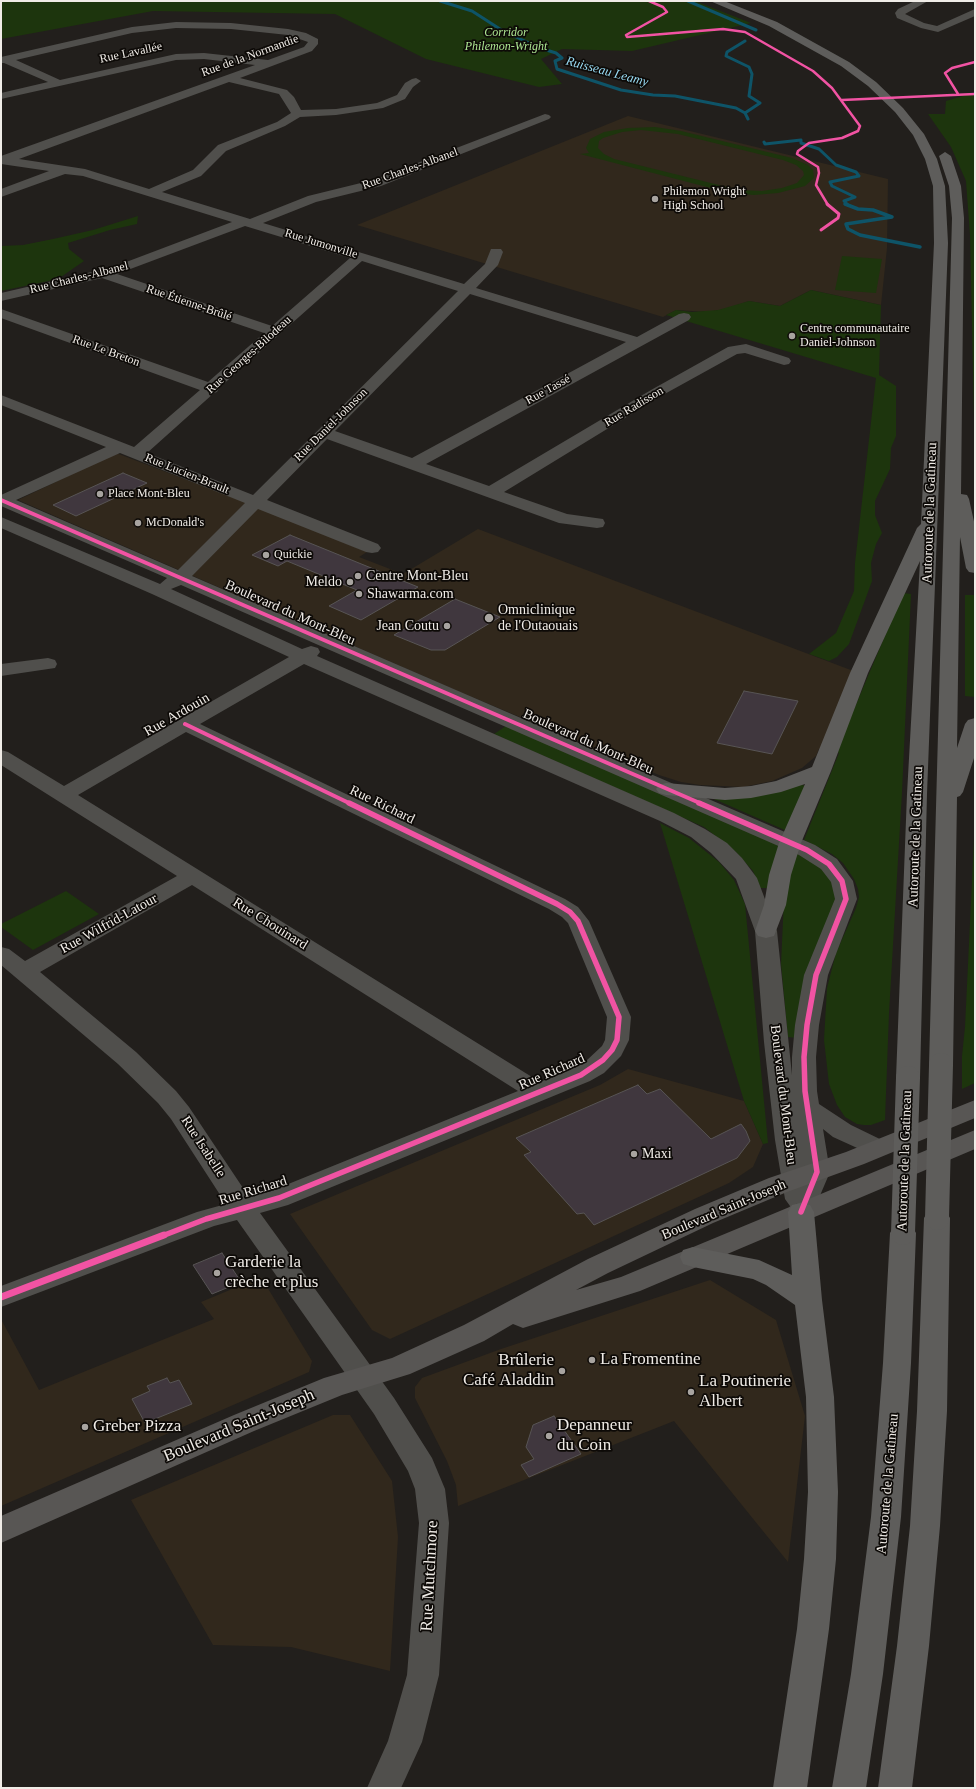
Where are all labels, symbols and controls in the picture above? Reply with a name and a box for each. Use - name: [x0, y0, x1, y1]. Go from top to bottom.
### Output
- park label: Corridor Philemon-Wright: [465, 26, 547, 54]
- street label: Rue de la Normandie: [199, 32, 301, 80]
- street label: Rue Lavallée: [98, 39, 164, 67]
- water label: Ruisseau Leamy: [564, 53, 650, 91]
- street label: Rue Charles-Albanel: [360, 145, 460, 193]
- place label: Philemon Wright High School: [663, 185, 746, 213]
- marker: Philemon Wright High School: [650, 194, 660, 204]
- street label: Rue Jumonville: [283, 226, 359, 262]
- street label: Rue Charles-Albanel: [28, 259, 130, 297]
- street label: Rue Étienne-Brûlé: [144, 282, 234, 324]
- street label: Rue Georges-Bilodeau: [204, 313, 294, 397]
- place label: Centre communautaire Daniel-Johnson: [800, 322, 910, 350]
- marker: Centre communautaire Daniel-Johnson: [787, 331, 797, 341]
- street label: Rue Le Breton: [70, 332, 142, 370]
- street label: Rue Tassé: [523, 372, 573, 408]
- street label: Rue Radisson: [602, 384, 666, 430]
- street label: Rue Daniel-Johnson: [291, 385, 371, 465]
- street label: Autoroute de la Gatineau: [919, 442, 941, 584]
- street label: Rue Lucien-Brault: [143, 451, 231, 497]
- place label: Place Mont-Bleu: [108, 487, 190, 501]
- marker: Place Mont-Bleu: [95, 489, 105, 499]
- place label: McDonald's: [146, 516, 204, 530]
- marker: McDonald's: [133, 518, 143, 528]
- place label: Quickie: [274, 548, 312, 562]
- marker: Quickie: [261, 550, 271, 560]
- place label: Centre Mont-Bleu: [366, 568, 468, 584]
- marker: Centre Mont-Bleu: [353, 571, 363, 581]
- place label: Meldo: [305, 574, 342, 590]
- street label: Boulevard du Mont-Bleu: [222, 577, 358, 649]
- marker: Meldo: [345, 577, 355, 587]
- place label: Shawarma.com: [367, 586, 454, 602]
- marker: Shawarma.com: [354, 589, 364, 599]
- place label: Omniclinique de l'Outaouais: [498, 602, 578, 634]
- marker: Omniclinique de l'Outaouais: [483, 612, 495, 624]
- place label: Jean Coutu: [376, 618, 439, 634]
- marker: Jean Coutu: [442, 621, 452, 631]
- street label: Rue Ardouin: [141, 690, 213, 740]
- street label: Boulevard du Mont-Bleu: [520, 706, 656, 778]
- street label: Autoroute de la Gatineau: [905, 766, 927, 908]
- street label: Rue Richard: [347, 782, 417, 828]
- street label: Rue Wilfrid-Latour: [57, 890, 161, 958]
- street label: Rue Chouinard: [229, 894, 311, 954]
- street label: Boulevard du Mont-Bleu: [766, 1024, 800, 1166]
- street label: Rue Richard: [516, 1050, 588, 1094]
- street label: Autoroute de la Gatineau: [894, 1090, 916, 1232]
- street label: Rue Isabelle: [177, 1113, 229, 1181]
- place label: Maxi: [642, 1146, 672, 1162]
- marker: Maxi: [629, 1149, 639, 1159]
- street label: Rue Richard: [217, 1173, 289, 1209]
- street label: Boulevard Saint-Joseph: [659, 1176, 789, 1244]
- place label: Garderie la crèche et plus: [225, 1253, 318, 1293]
- marker: Garderie la crèche et plus: [212, 1268, 222, 1278]
- place label: La Fromentine: [600, 1350, 701, 1370]
- place label: Brûlerie Café Aladdin: [463, 1351, 554, 1391]
- marker: La Fromentine: [587, 1355, 597, 1365]
- marker: Brûlerie Café Aladdin: [557, 1366, 567, 1376]
- place label: La Poutinerie Albert: [699, 1372, 791, 1412]
- street label: Boulevard Saint-Joseph: [160, 1385, 318, 1467]
- marker: La Poutinerie Albert: [686, 1387, 696, 1397]
- street label: Autoroute de la Gatineau: [873, 1413, 903, 1555]
- place label: Depanneur du Coin: [557, 1416, 632, 1456]
- place label: Greber Pizza: [93, 1417, 181, 1437]
- marker: Greber Pizza: [80, 1422, 90, 1432]
- marker: Depanneur du Coin: [544, 1431, 554, 1441]
- street label: Rue Mutchmore: [417, 1520, 443, 1632]

